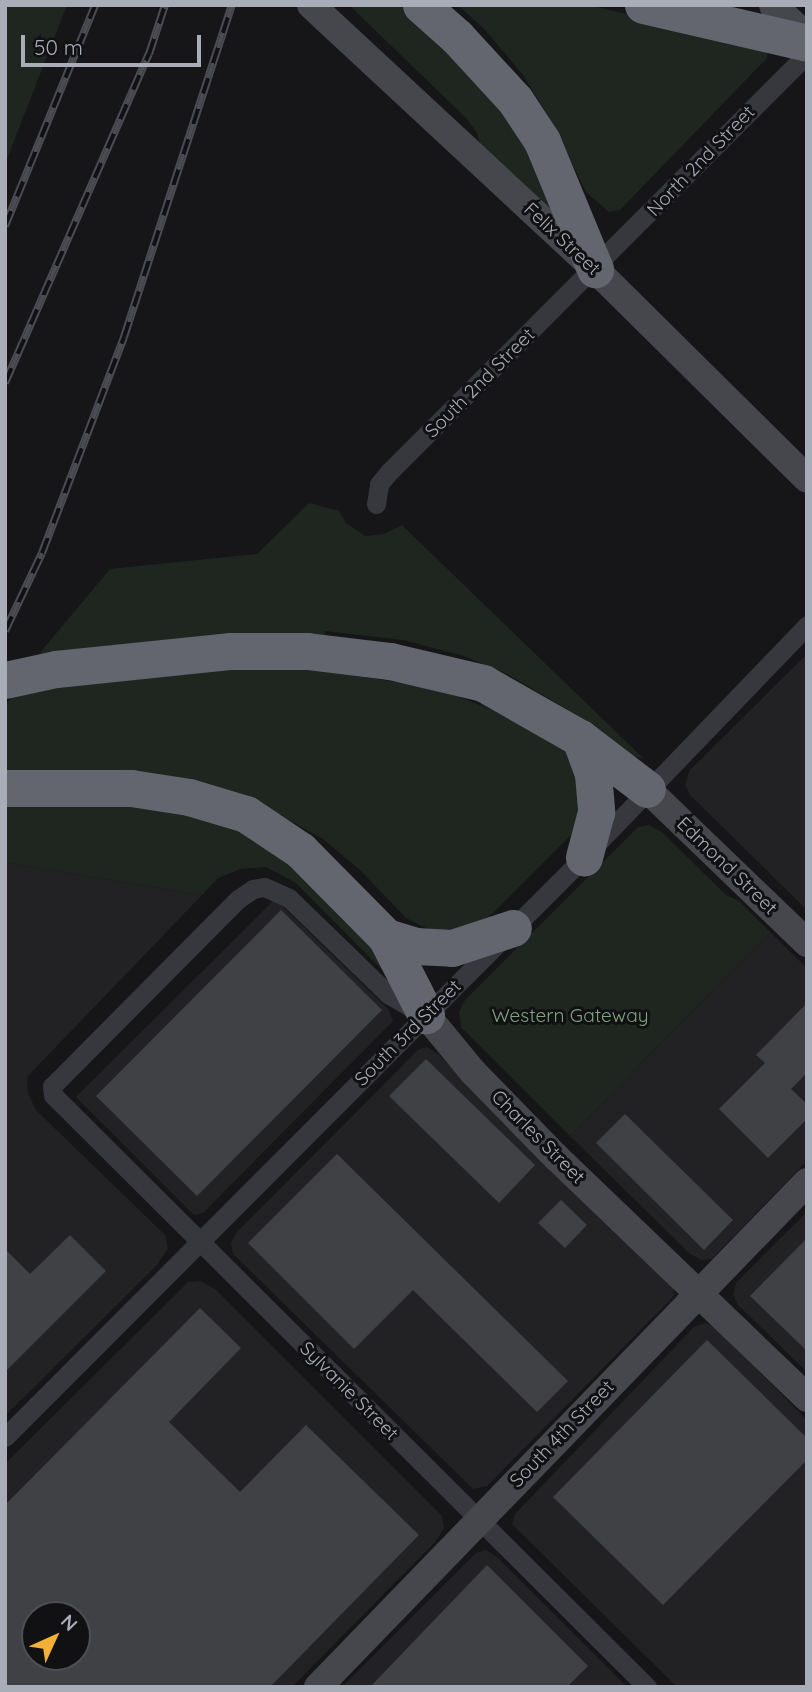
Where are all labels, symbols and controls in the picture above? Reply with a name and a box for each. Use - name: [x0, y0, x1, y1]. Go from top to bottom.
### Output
- scale bar: [24, 21, 205, 65]
- text: 50 m: [34, 34, 83, 60]
- street label: North 2nd Street: [642, 101, 760, 221]
- street label: Felix Street: [519, 198, 605, 280]
- street label: South 2nd Street: [420, 323, 540, 443]
- street label: Edmond Street: [672, 812, 782, 920]
- street label: South 3rd Street: [350, 975, 466, 1091]
- park label: Western Gateway: [491, 1005, 649, 1027]
- street label: Charles Street: [486, 1085, 590, 1189]
- street label: Sylvanie Street: [295, 1337, 403, 1445]
- street label: South 4th Street: [505, 1376, 619, 1492]
- north arrow: [21, 1601, 91, 1671]
- text: N: [56, 1609, 83, 1636]

